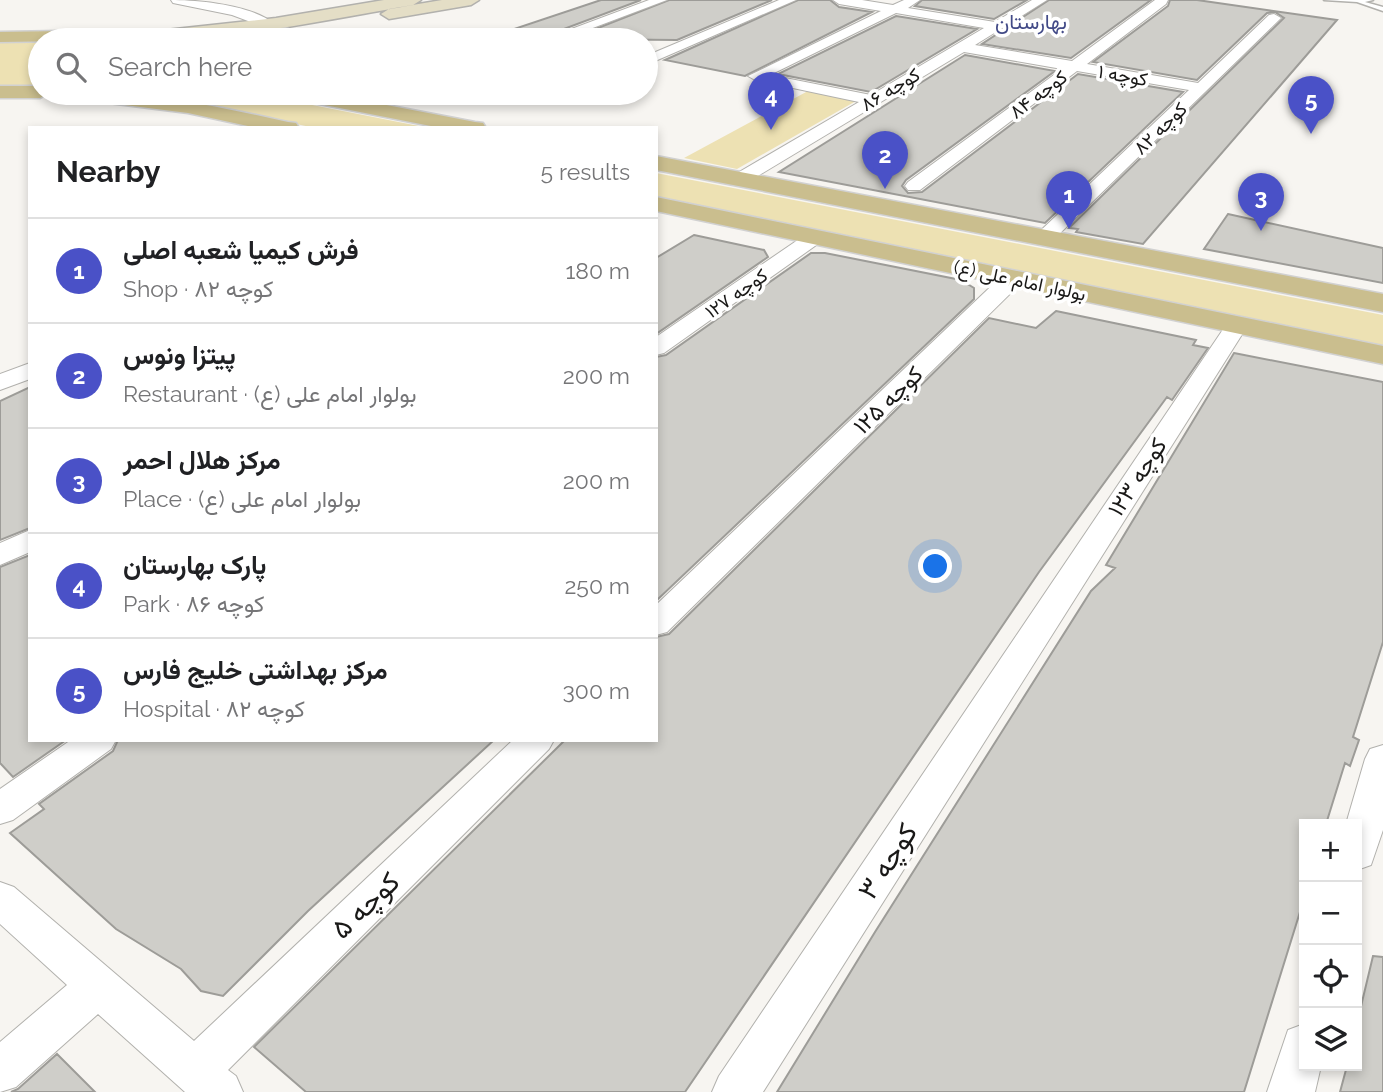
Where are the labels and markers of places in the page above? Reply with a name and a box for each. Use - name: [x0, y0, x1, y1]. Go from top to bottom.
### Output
- pin: 4: [748, 72, 794, 130]
- pin: 5: [1288, 76, 1334, 134]
- pin: 2: [862, 131, 908, 189]
- pin: 1: [1046, 171, 1092, 229]
- pin: 3: [1238, 173, 1284, 231]

